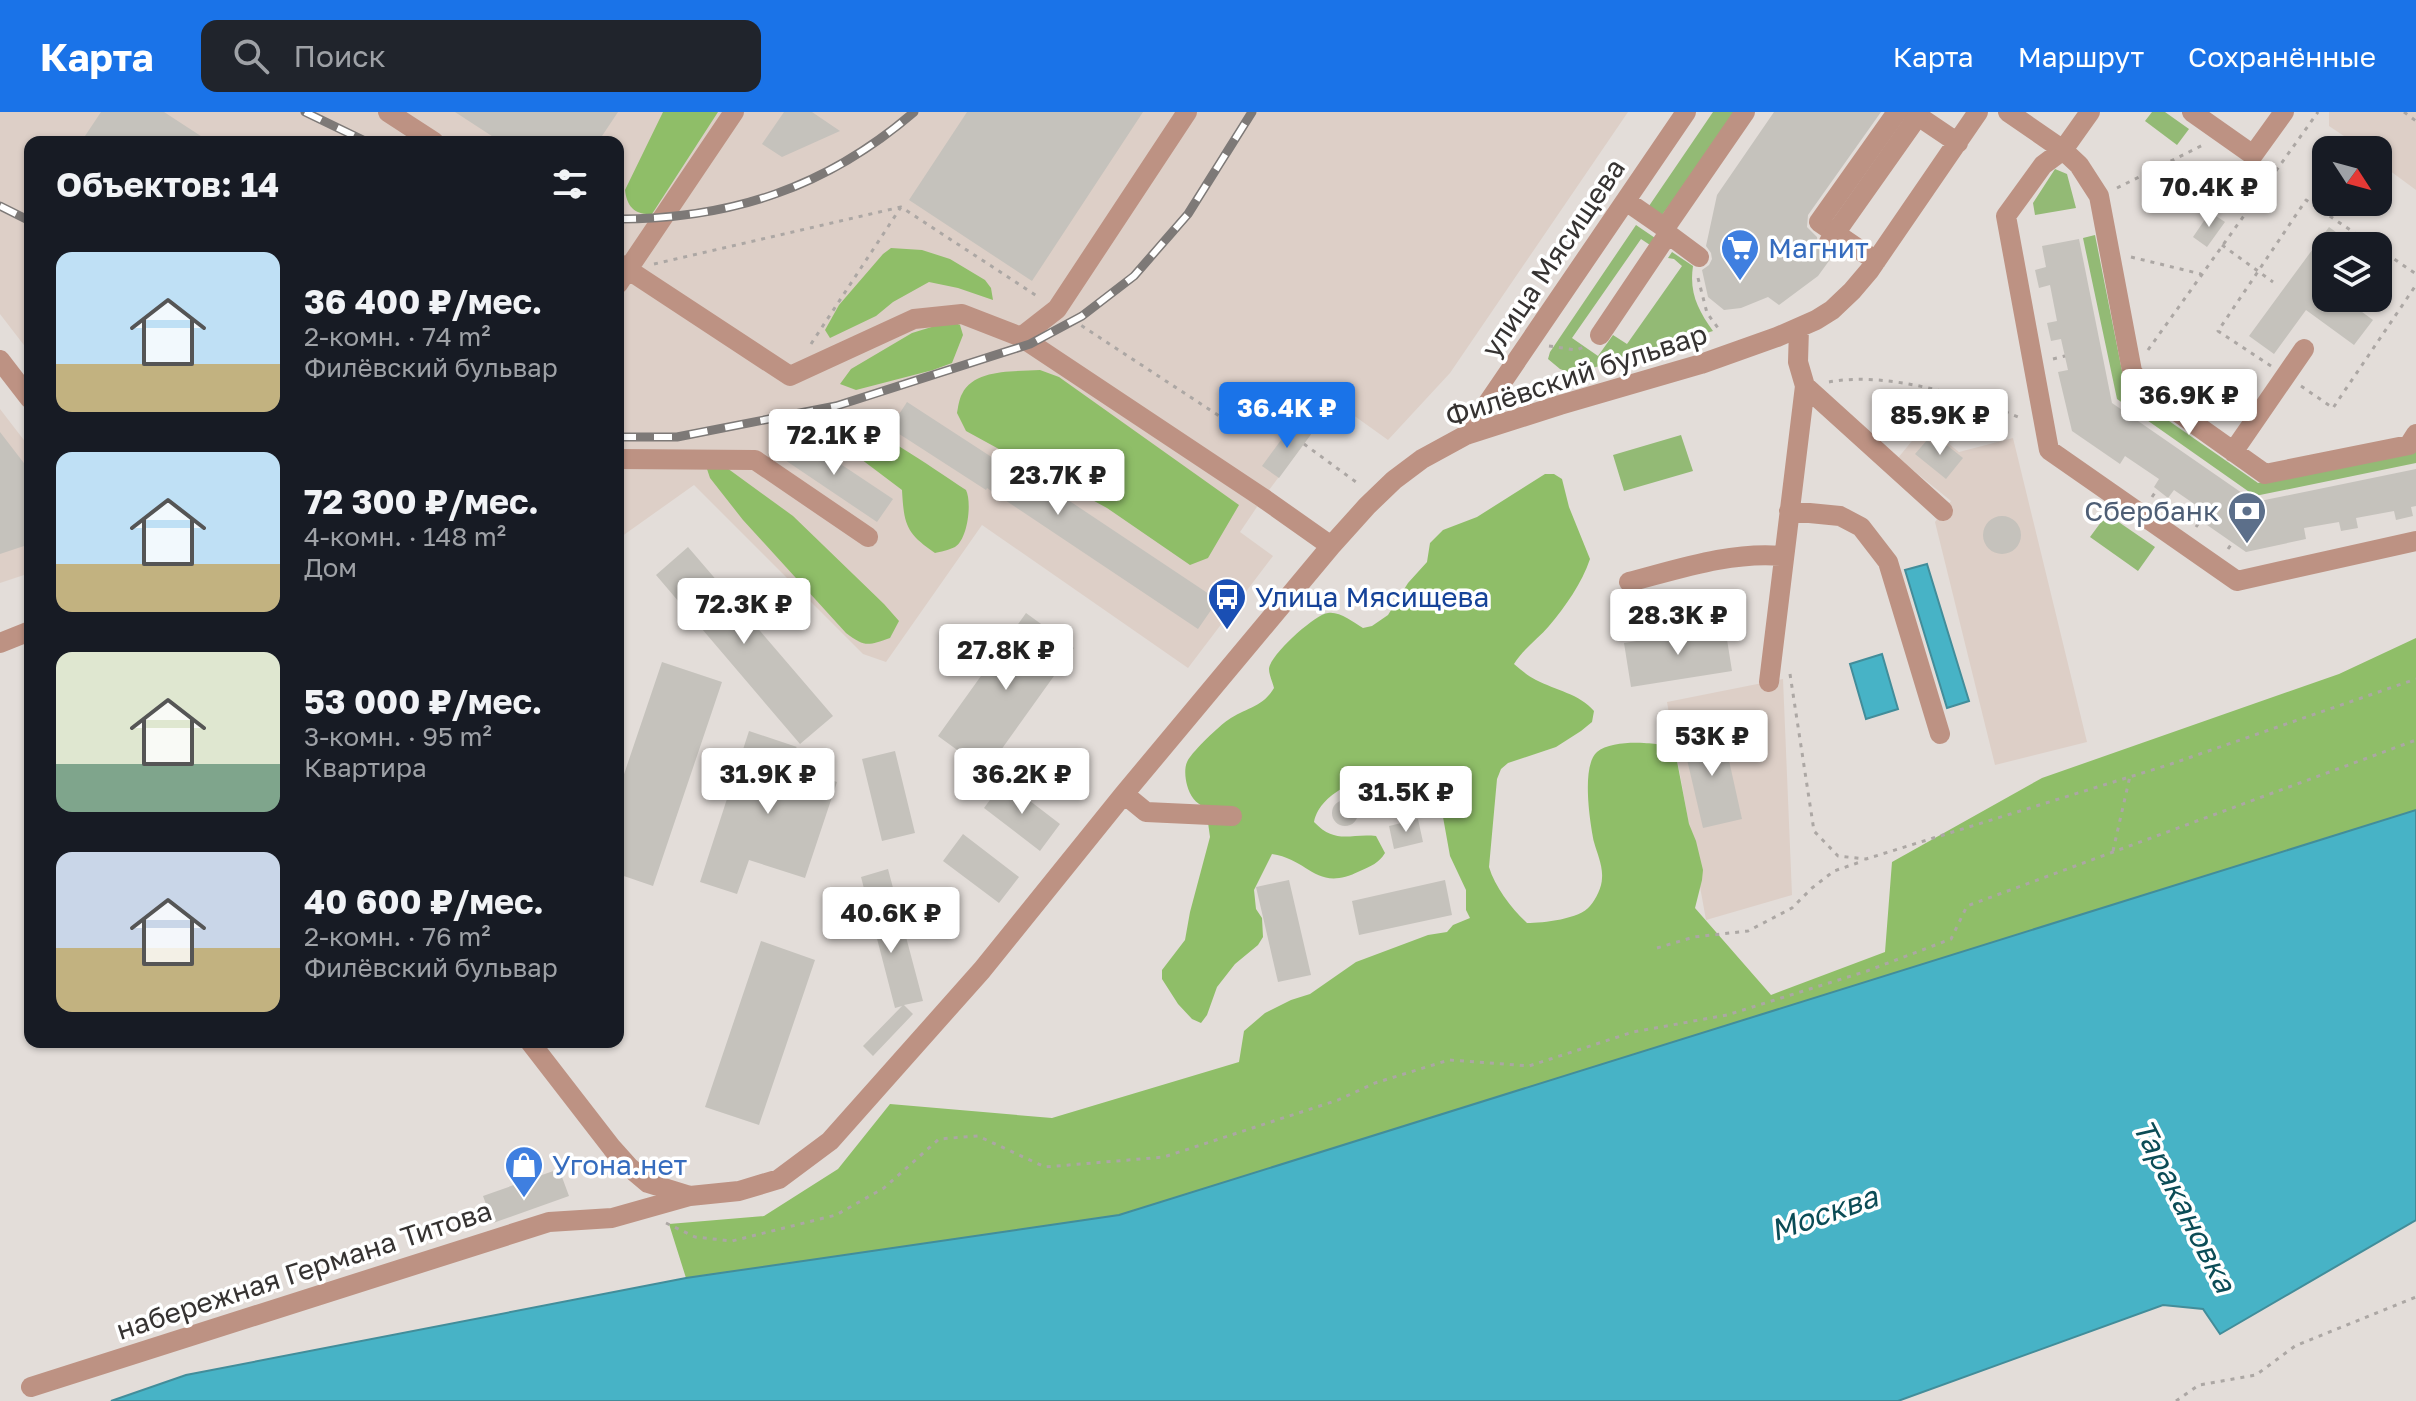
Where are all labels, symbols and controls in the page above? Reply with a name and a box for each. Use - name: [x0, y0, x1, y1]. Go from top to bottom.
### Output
- search box: [201, 20, 761, 92]
- text: Карта: [40, 34, 153, 79]
- icon: search: [229, 34, 273, 78]
- text: Поиск: [293, 38, 386, 74]
- text: Карта: [1893, 40, 1974, 73]
- text: Маршрут: [2018, 40, 2144, 73]
- text: Сохранённые: [2188, 40, 2376, 73]
- north arrow: [2312, 136, 2392, 216]
- map controls: [2312, 136, 2392, 312]
- street label: улица Мясищева: [1474, 152, 1631, 363]
- pin: 70.4K ₽: [2135, 161, 2283, 229]
- icon: filters: [548, 162, 592, 206]
- text: Объектов: 14: [56, 164, 279, 204]
- text: 70.4K ₽: [2160, 171, 2258, 202]
- supermarket icon: Магнит: [1719, 227, 1761, 282]
- place label: Магнит: [1768, 231, 1869, 264]
- button: layers: [2312, 232, 2392, 312]
- text: 36 400 ₽/мес.: [304, 281, 542, 321]
- icon: home: [120, 284, 216, 380]
- street label: Филёвский бульвар: [1441, 317, 1711, 432]
- text: 2-комн. · 74 m²: [304, 321, 491, 352]
- text: Филёвский бульвар: [304, 352, 558, 383]
- pin: 36.9K ₽: [2115, 369, 2263, 437]
- text: 36.9K ₽: [2139, 379, 2239, 410]
- pin: 36.4K ₽: [1213, 382, 1361, 450]
- pin: 85.9K ₽: [1866, 389, 2014, 457]
- text: 36.4K ₽: [1237, 392, 1337, 423]
- text: 85.9K ₽: [1890, 399, 1990, 430]
- pin: 72.1K ₽: [760, 409, 908, 477]
- text: 72.1K ₽: [787, 419, 881, 450]
- pin: 23.7K ₽: [984, 449, 1132, 517]
- text: 23.7K ₽: [1009, 459, 1107, 490]
- text: 72 300 ₽/мес.: [304, 481, 539, 521]
- icon: home: [120, 484, 216, 580]
- bank icon: Сбербанк: [2226, 490, 2268, 545]
- place label: Сбербанк: [2084, 494, 2219, 527]
- text: 4-комн. · 148 m²: [304, 521, 506, 552]
- text: Дом: [304, 552, 357, 583]
- bus stop icon: Улица Мясищева: [1206, 576, 1248, 631]
- pin: 72.3K ₽: [670, 578, 818, 646]
- place label: Улица Мясищева: [1255, 580, 1489, 613]
- text: 72.3K ₽: [695, 588, 793, 619]
- pin: 28.3K ₽: [1604, 589, 1752, 657]
- text: 28.3K ₽: [1628, 599, 1728, 630]
- pin: 27.8K ₽: [932, 624, 1080, 692]
- text: 27.8K ₽: [957, 634, 1055, 665]
- text: 53 000 ₽/мес.: [304, 681, 542, 721]
- icon: home: [120, 684, 216, 780]
- pin: 53K ₽: [1656, 710, 1768, 778]
- text: 53K ₽: [1675, 720, 1749, 751]
- text: 3-комн. · 95 m²: [304, 721, 492, 752]
- pin: 31.9K ₽: [694, 748, 842, 816]
- pin: 36.2K ₽: [948, 748, 1096, 816]
- text: Квартира: [304, 752, 427, 783]
- text: 31.9K ₽: [720, 758, 816, 789]
- text: 36.2K ₽: [972, 758, 1072, 789]
- pin: 31.5K ₽: [1332, 766, 1480, 834]
- text: 31.5K ₽: [1358, 776, 1454, 807]
- text: 40 600 ₽/мес.: [304, 881, 544, 921]
- icon: home: [120, 884, 216, 980]
- pin: 40.6K ₽: [817, 887, 965, 955]
- text: 40.6K ₽: [841, 897, 941, 928]
- text: 2-комн. · 76 m²: [304, 921, 491, 952]
- text: Филёвский бульвар: [304, 952, 558, 983]
- water label: Таракановка: [2126, 1113, 2244, 1299]
- shop icon: Угона.нет: [503, 1144, 545, 1199]
- place label: Угона.нет: [552, 1148, 687, 1181]
- water label: Москва: [1765, 1178, 1883, 1248]
- street label: набережная Германа Титова: [112, 1193, 496, 1346]

